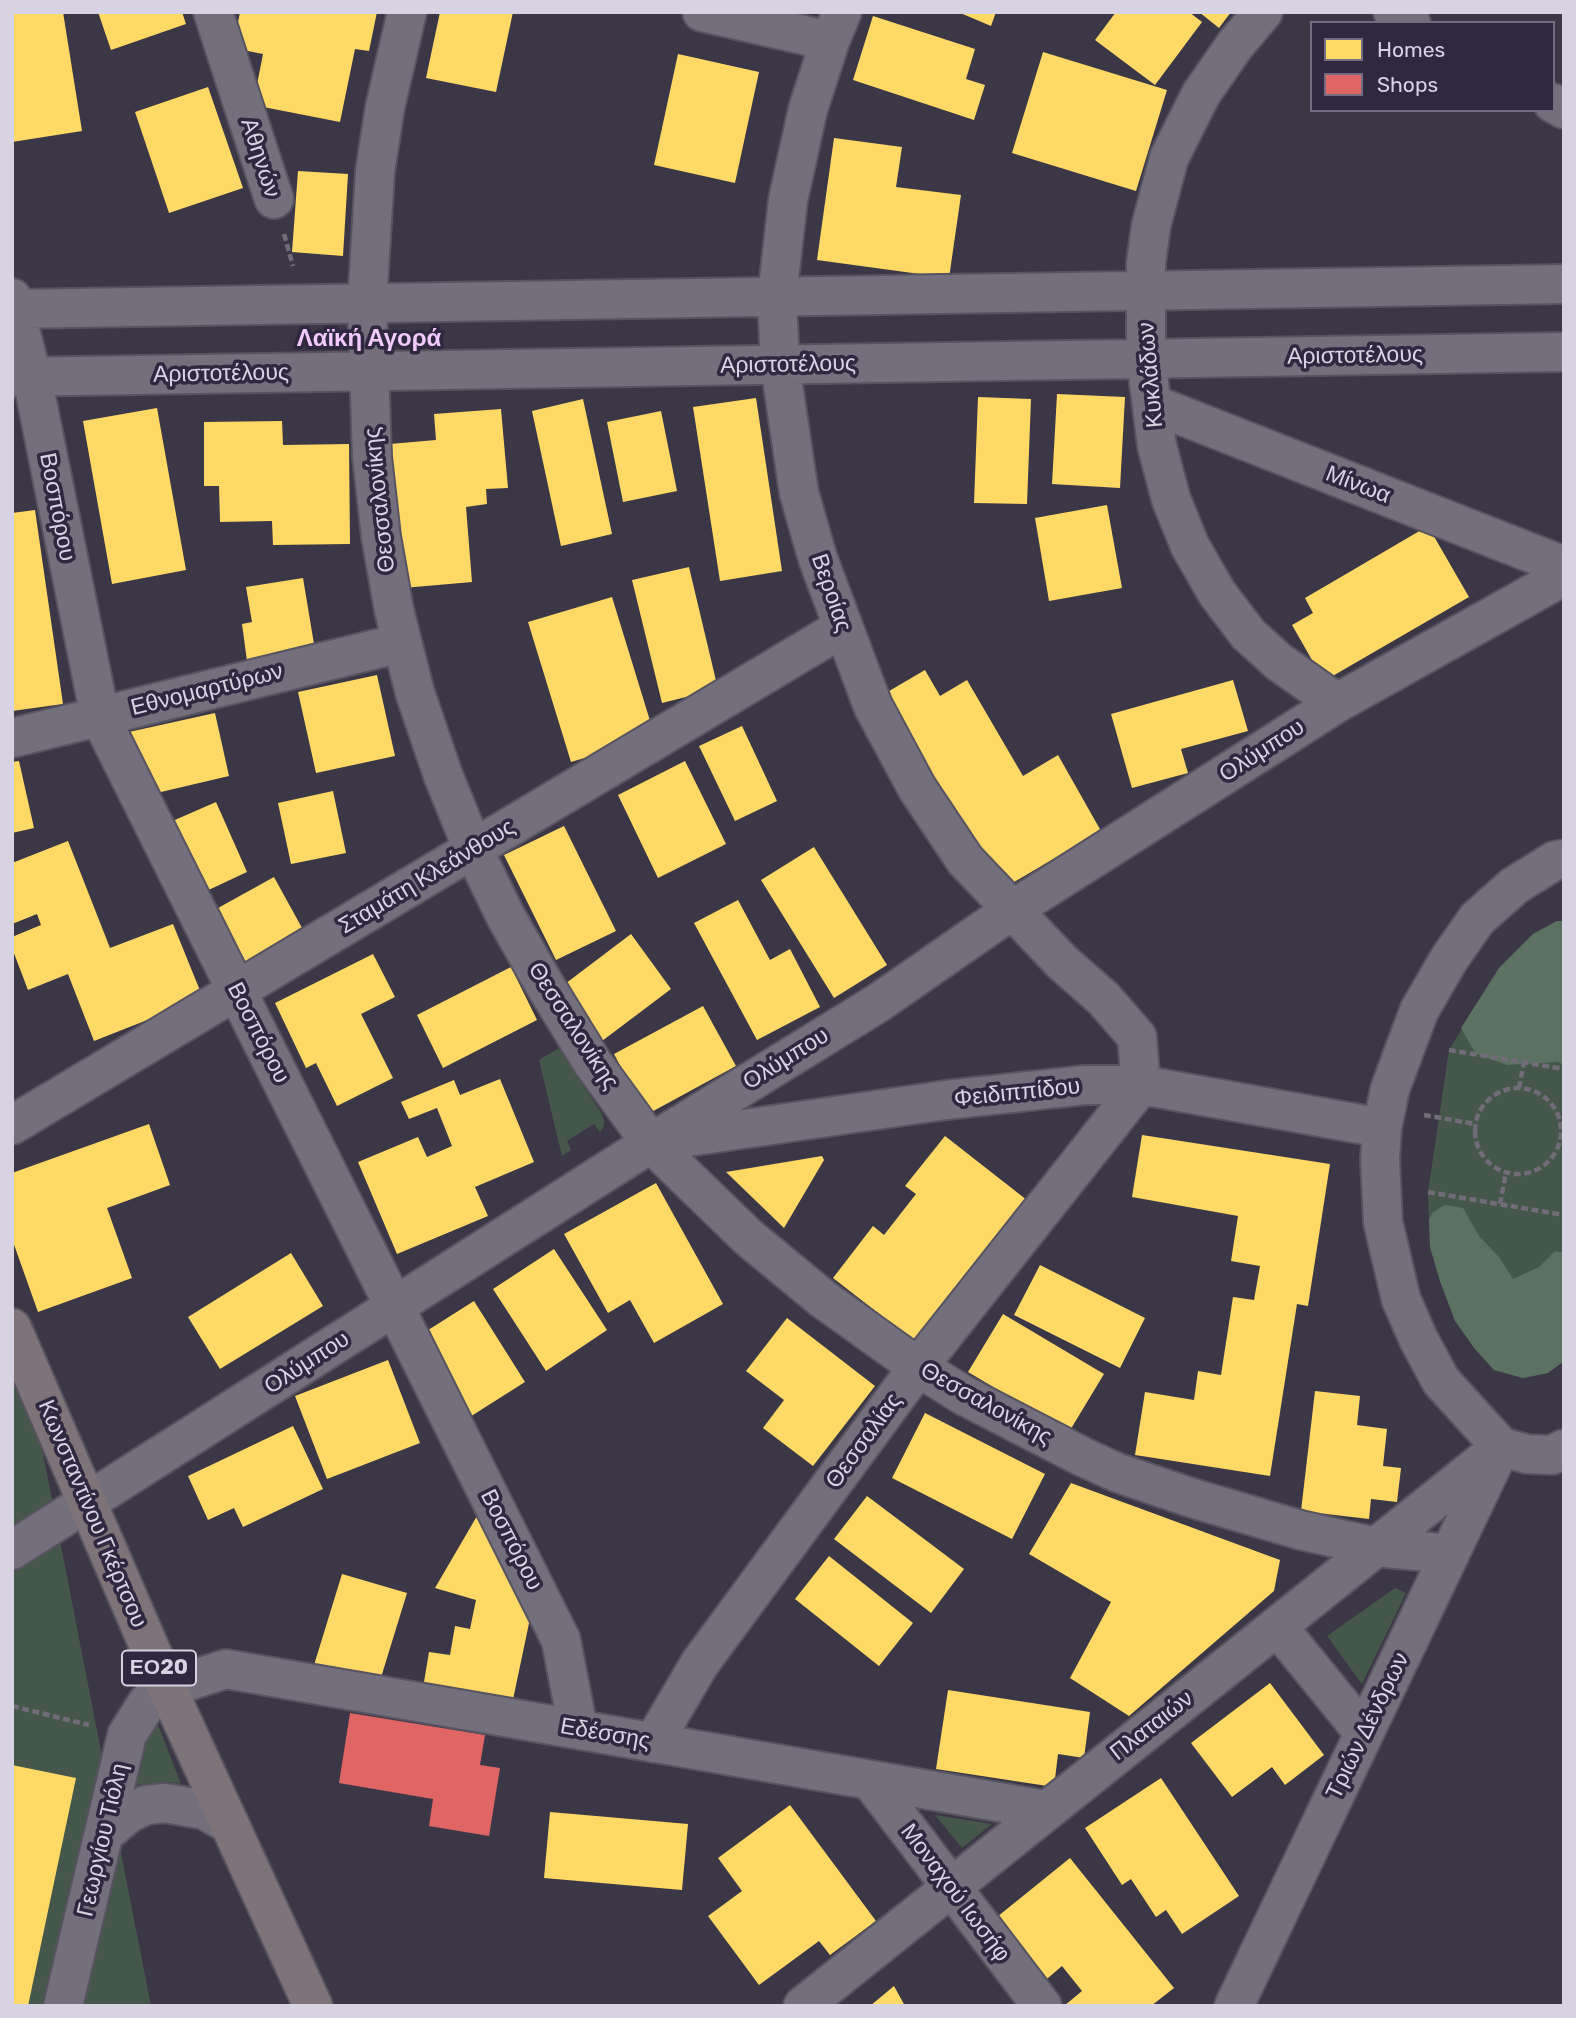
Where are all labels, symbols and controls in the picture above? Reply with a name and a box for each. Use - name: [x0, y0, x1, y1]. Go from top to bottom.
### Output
- legend: [1310, 21, 1555, 112]
- text: Homes: [1377, 37, 1445, 62]
- text: Shops: [1377, 72, 1438, 97]
- street label: Αθηνών: [234, 115, 286, 201]
- street label: Κυκλάδων: [1133, 321, 1169, 429]
- district label: Λαϊκή Αγορά: [297, 325, 441, 353]
- street label: Αριστοτέλους: [1287, 341, 1423, 371]
- street label: Αριστοτέλους: [720, 350, 856, 380]
- street label: Αριστοτέλους: [153, 359, 289, 389]
- street label: Θεσσαλονίκης: [359, 426, 401, 574]
- street label: Βοσπόρου: [33, 451, 81, 563]
- street label: Μίνωα: [1322, 460, 1394, 510]
- street label: Βεροίας: [805, 550, 857, 636]
- street label: Εθνομαρτύρων: [128, 658, 286, 722]
- street label: Ολύμπου: [1214, 713, 1310, 789]
- street label: Σταμάτη Κλεάνθους: [334, 814, 520, 940]
- street label: Θεσσαλονίκης: [522, 957, 624, 1095]
- street label: Βοσπόρου: [221, 978, 295, 1088]
- street label: Ολύμπου: [738, 1022, 834, 1096]
- street label: Φειδιππίδου: [953, 1073, 1081, 1113]
- street label: Ολύμπου: [259, 1325, 355, 1401]
- street label: Θεσσαλονίκης: [916, 1357, 1056, 1451]
- street label: Θεσσαλίας: [820, 1388, 908, 1494]
- street label: Κωνσταντίνου Γκέρτσου: [32, 1396, 152, 1632]
- street label: Βοσπόρου: [474, 1485, 548, 1595]
- street label: Τριών Δένδρων: [1321, 1648, 1415, 1804]
- road number: ΕΟ20: [122, 1650, 196, 1686]
- street label: Πλαταιών: [1105, 1685, 1199, 1767]
- street label: Εδέσσης: [558, 1713, 652, 1755]
- street label: Γεωργίου Τιόλη: [72, 1761, 134, 1919]
- street label: Μοναχού Ιωσήφ: [894, 1819, 1016, 1967]

